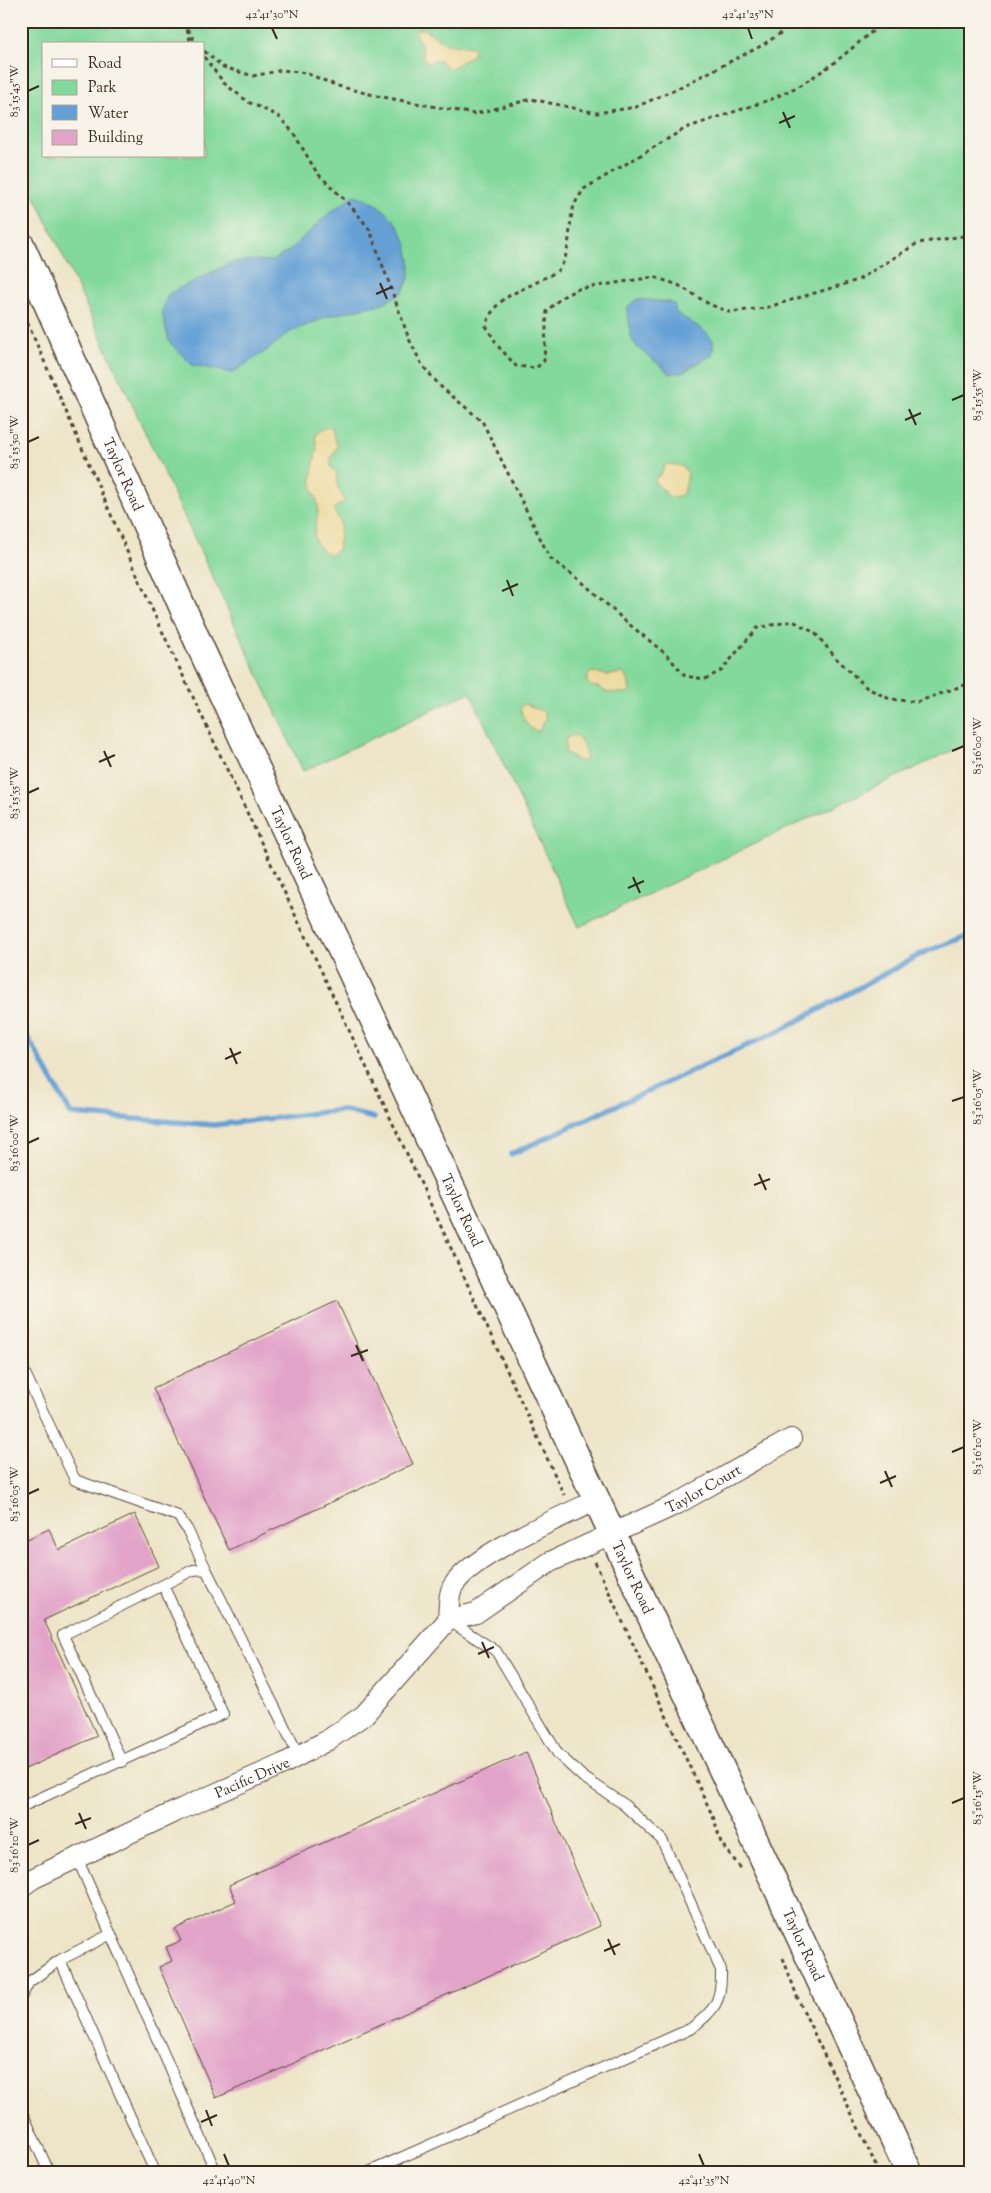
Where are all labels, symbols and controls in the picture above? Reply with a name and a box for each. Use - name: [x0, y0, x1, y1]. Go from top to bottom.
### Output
- text: 42°41'30"N: [246, 6, 299, 24]
- text: 42°41'25"N: [722, 6, 774, 24]
- legend: [42, 42, 205, 158]
- text: Road: [88, 54, 122, 75]
- text: 83°15'45"W: [6, 64, 24, 117]
- text: Park: [88, 78, 117, 99]
- text: Water: [88, 104, 129, 125]
- text: Building: [88, 128, 143, 149]
- text: 83°15'55"W: [969, 368, 987, 421]
- text: 83°15'50"W: [6, 414, 24, 469]
- street label: Taylor Road: [96, 435, 148, 515]
- text: 83°16'00"W: [969, 717, 987, 775]
- text: 83°15'55"W: [6, 766, 24, 819]
- street label: Taylor Road: [264, 803, 316, 884]
- text: 83°16'05"W: [969, 1069, 987, 1125]
- text: 83°16'00"W: [6, 1114, 24, 1172]
- street label: Taylor Road: [435, 1171, 487, 1251]
- text: 83°16'10"W: [969, 1419, 987, 1475]
- street label: Taylor Court: [663, 1460, 746, 1520]
- text: 83°16'05"W: [6, 1466, 24, 1522]
- street label: Taylor Road: [605, 1538, 657, 1618]
- street label: Pacific Drive: [212, 1753, 294, 1805]
- text: 83°16'15"W: [969, 1770, 987, 1825]
- text: 83°16'10"W: [6, 1817, 24, 1873]
- street label: Taylor Road: [776, 1905, 828, 1986]
- text: 42°41'40"N: [203, 2172, 256, 2190]
- text: 42°41'35"N: [679, 2172, 730, 2190]

